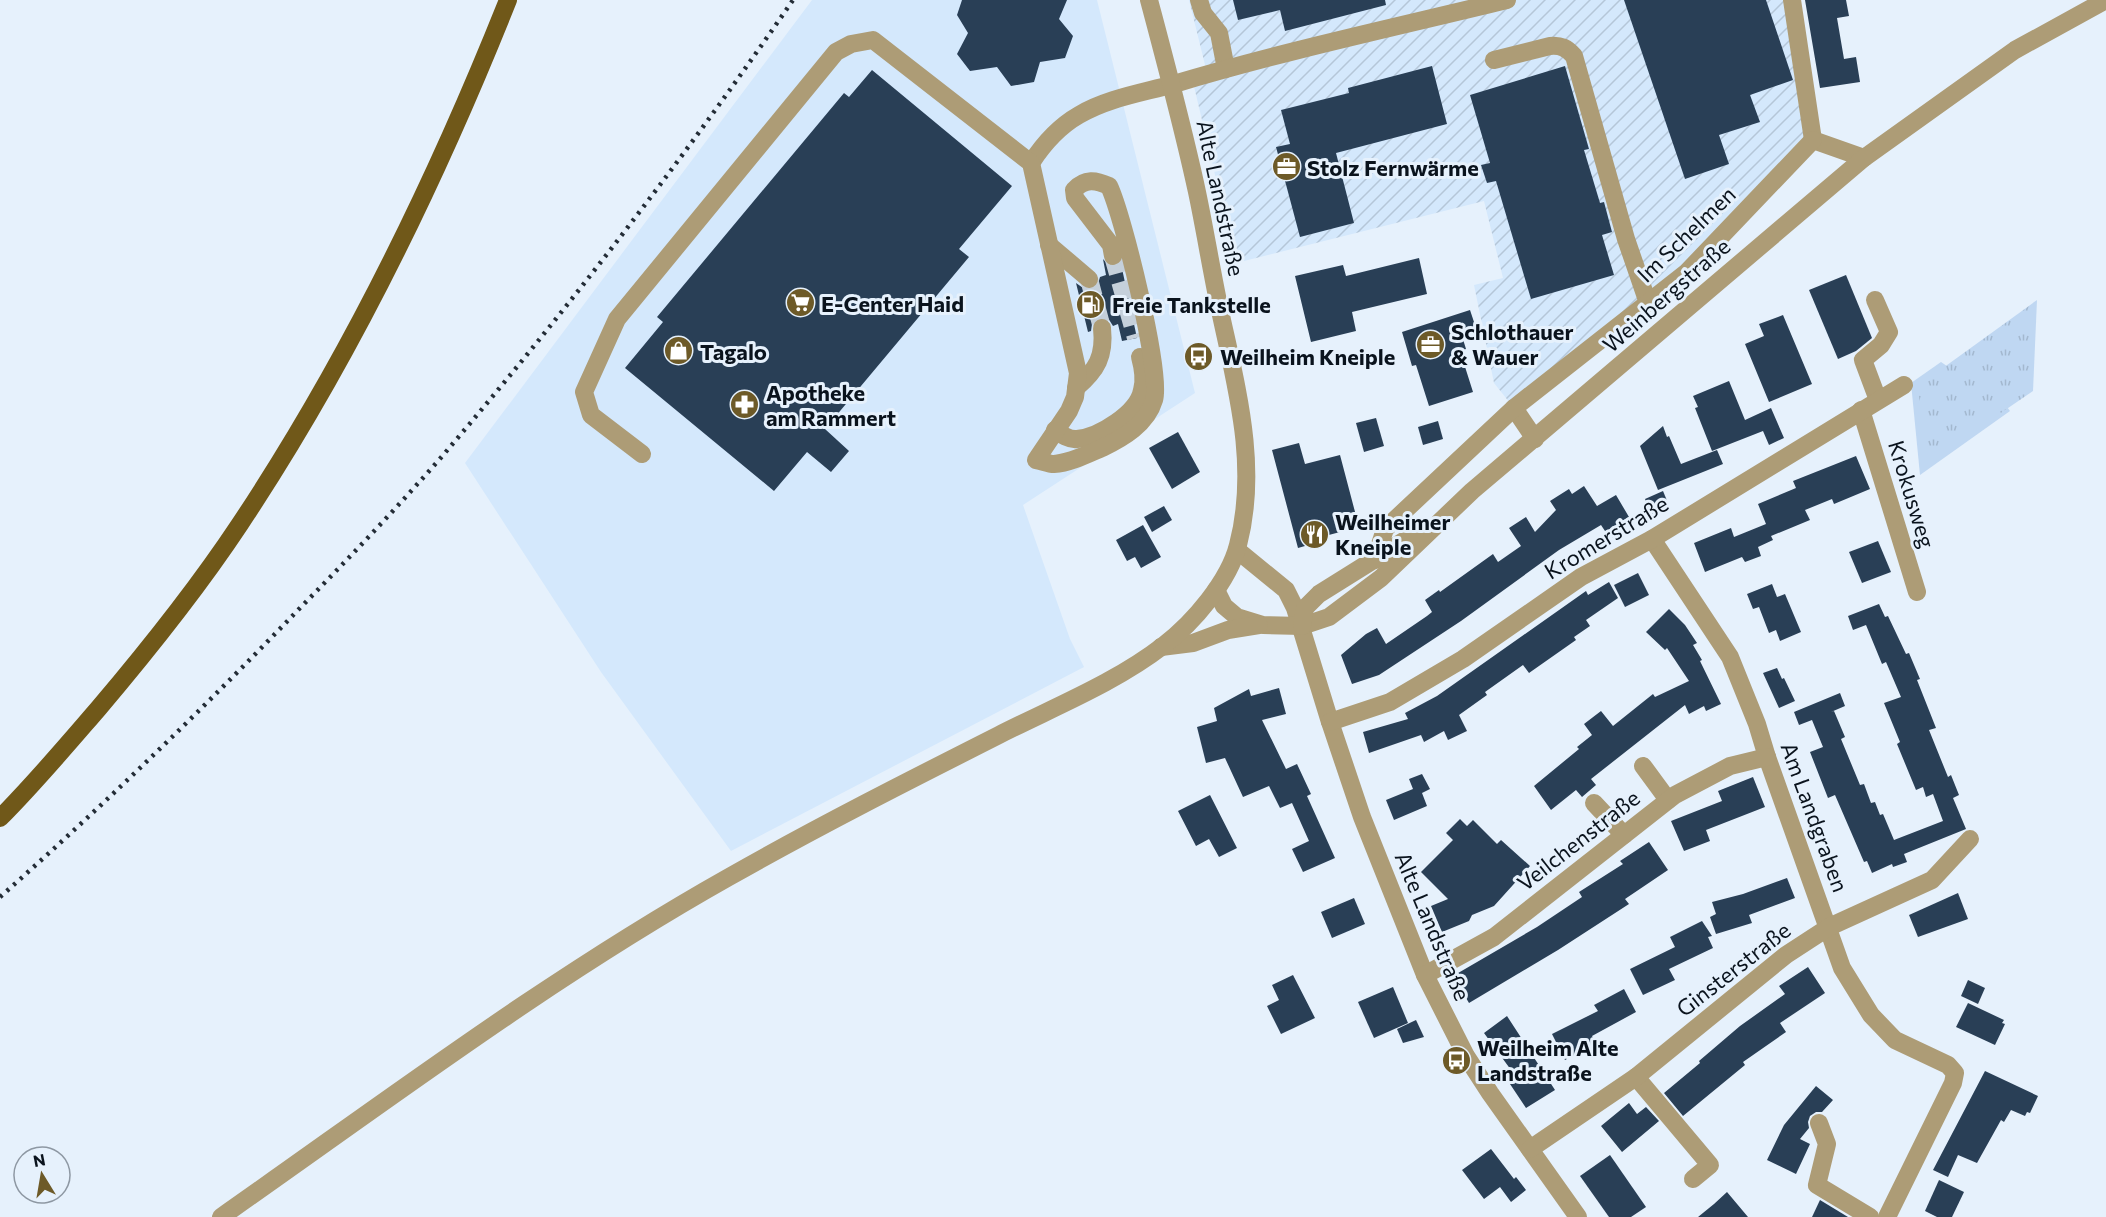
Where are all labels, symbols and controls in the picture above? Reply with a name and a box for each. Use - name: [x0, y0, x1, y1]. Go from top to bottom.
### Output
- street label: Alte Landstraße: [1191, 118, 1251, 278]
- office icon: Stolz Fernwärme: [1270, 151, 1302, 183]
- place label: Stolz Fernwärme: [1307, 154, 1479, 181]
- street label: Im Schelmen: [1631, 180, 1741, 288]
- street label: Weinbergstraße: [1597, 232, 1735, 358]
- supermarket icon: E-Center Haid: [784, 287, 816, 319]
- fuel station icon: Freie Tankstelle: [1075, 288, 1107, 320]
- place label: E-Center Haid: [821, 290, 964, 317]
- place label: Freie Tankstelle: [1112, 291, 1271, 318]
- place label: Schlothauer & Wauer: [1451, 318, 1573, 370]
- office icon: Schlothauer & Wauer: [1414, 328, 1446, 360]
- shop icon: Tagalo: [663, 335, 695, 367]
- place label: Tagalo: [700, 338, 767, 365]
- bus stop icon: Weilheim Kneiple: [1183, 340, 1215, 372]
- place label: Weilheim Kneiple: [1220, 343, 1395, 370]
- place label: Apotheke am Rammert: [766, 379, 896, 431]
- pharmacy icon: Apotheke am Rammert: [729, 389, 761, 421]
- street label: Krokusweg: [1883, 437, 1941, 551]
- street label: Kromerstraße: [1539, 490, 1673, 584]
- place label: Weilheimer Kneiple: [1335, 508, 1451, 560]
- restaurant icon: Weilheimer Kneiple: [1298, 518, 1330, 550]
- street label: Am Landgraben: [1775, 739, 1855, 895]
- street label: Veilchenstraße: [1511, 784, 1645, 896]
- street label: Alte Landstraße: [1390, 848, 1476, 1004]
- street label: Ginsterstraße: [1671, 916, 1795, 1022]
- place label: Weilheim Alte Landstraße: [1477, 1034, 1619, 1086]
- bus stop icon: Weilheim Alte Landstraße: [1440, 1044, 1472, 1076]
- north arrow: [12, 1145, 72, 1205]
- text: N: [31, 1149, 47, 1170]

